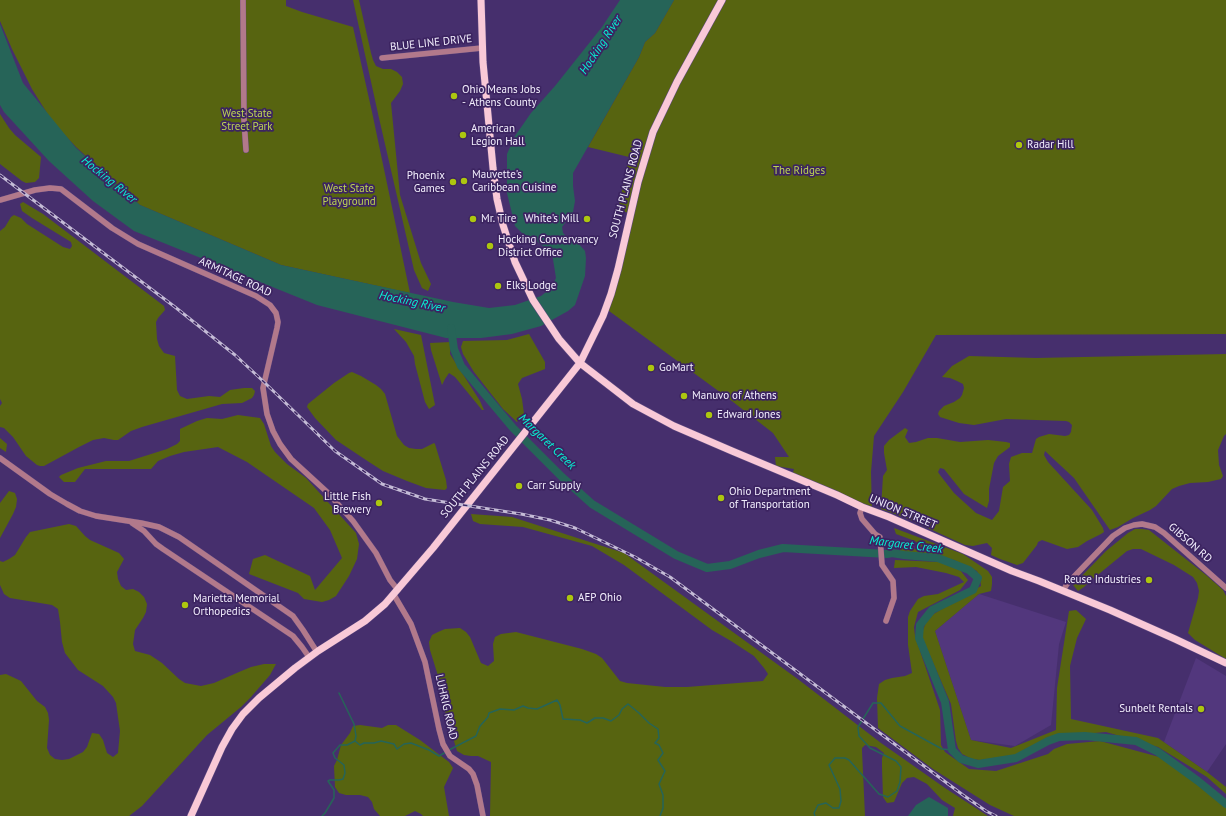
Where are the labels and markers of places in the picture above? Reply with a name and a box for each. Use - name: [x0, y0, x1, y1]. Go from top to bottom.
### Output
- place label: Ohio Means Jobs - Athens County: [462, 83, 540, 109]
- marker: Ohio Means Jobs - Athens County: [449, 91, 459, 101]
- place label: American Legion Hall: [471, 122, 524, 148]
- marker: American Legion Hall: [458, 130, 468, 140]
- place label: Radar Hill: [1027, 138, 1074, 152]
- marker: Radar Hill: [1014, 140, 1024, 150]
- place label: Mauvette's Caribbean Cuisine: [472, 168, 556, 194]
- place label: Phoenix Games: [407, 169, 445, 195]
- marker: Mauvette's Caribbean Cuisine: [459, 176, 469, 186]
- marker: Phoenix Games: [448, 177, 458, 187]
- place label: Mr. Tire: [481, 212, 516, 226]
- place label: White's Mill: [525, 212, 579, 226]
- marker: Mr. Tire: [468, 214, 478, 224]
- marker: White's Mill: [582, 214, 592, 224]
- place label: Hocking Convervancy District Office: [498, 233, 598, 259]
- marker: Hocking Convervancy District Office: [485, 241, 495, 251]
- place label: Elks Lodge: [506, 279, 556, 293]
- marker: Elks Lodge: [493, 281, 503, 291]
- place label: GoMart: [659, 361, 694, 375]
- marker: GoMart: [646, 363, 656, 373]
- place label: Manuvo of Athens: [692, 389, 777, 403]
- marker: Manuvo of Athens: [679, 391, 689, 401]
- place label: Edward Jones: [717, 408, 780, 422]
- marker: Edward Jones: [704, 410, 714, 420]
- place label: Carr Supply: [527, 479, 581, 493]
- marker: Carr Supply: [514, 481, 524, 491]
- place label: Ohio Department of Transportation: [729, 485, 811, 511]
- place label: Little Fish Brewery: [324, 490, 371, 516]
- marker: Ohio Department of Transportation: [716, 493, 726, 503]
- marker: Little Fish Brewery: [374, 498, 384, 508]
- place label: Reuse Industries: [1064, 573, 1141, 587]
- marker: Reuse Industries: [1144, 575, 1154, 585]
- place label: AEP Ohio: [578, 591, 622, 605]
- place label: Marietta Memorial Orthopedics: [193, 592, 280, 618]
- marker: AEP Ohio: [565, 593, 575, 603]
- marker: Marietta Memorial Orthopedics: [180, 600, 190, 610]
- place label: Sunbelt Rentals: [1119, 702, 1193, 716]
- marker: Sunbelt Rentals: [1196, 704, 1206, 714]

